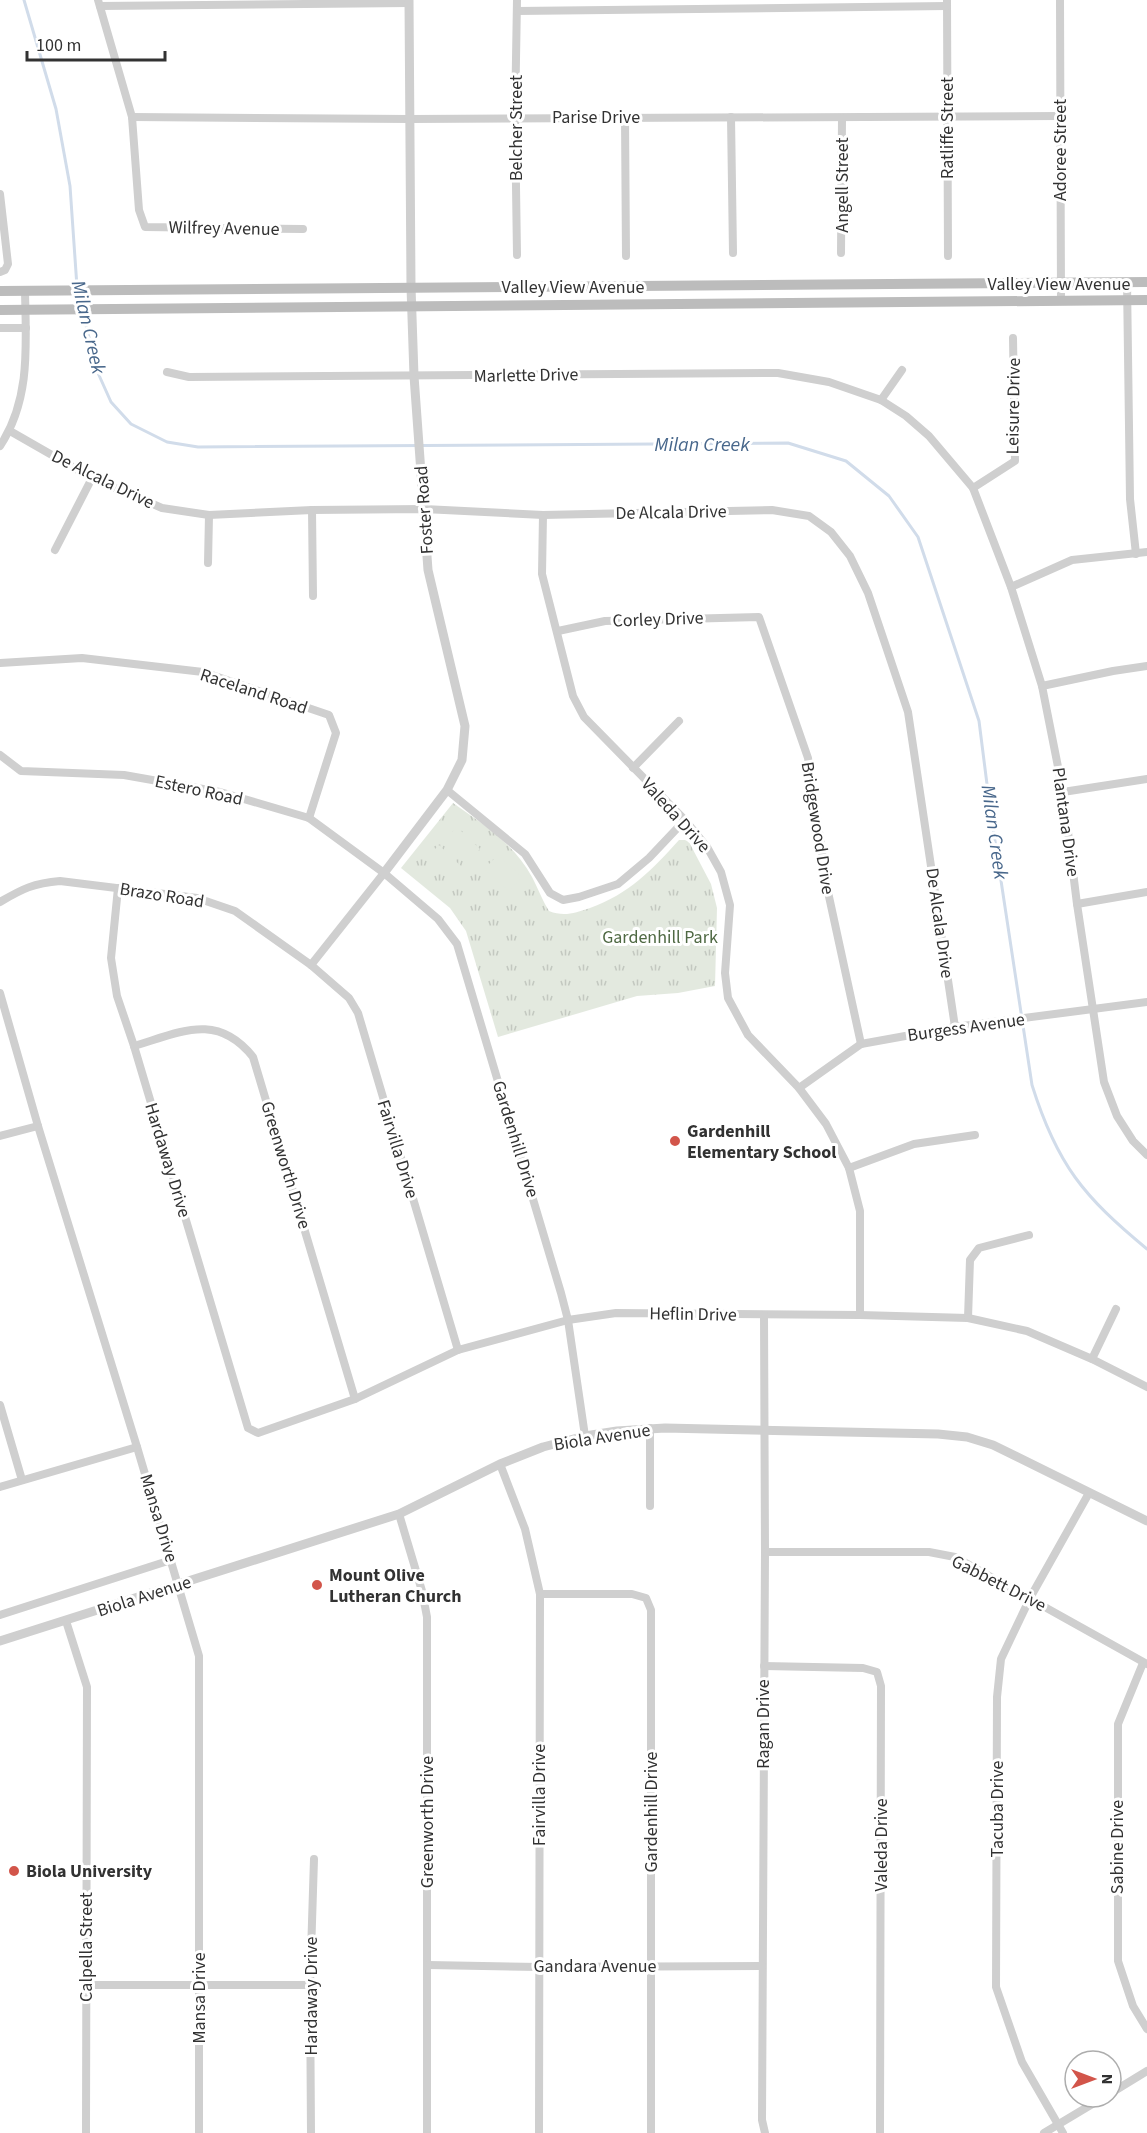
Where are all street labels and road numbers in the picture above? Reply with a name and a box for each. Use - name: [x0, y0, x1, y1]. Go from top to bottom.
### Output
- street label: Belcher Street: [504, 75, 529, 181]
- street label: Ratliffe Street: [935, 77, 960, 179]
- street label: Adoree Street: [1048, 99, 1073, 201]
- street label: Parise Drive: [552, 105, 640, 130]
- street label: Angell Street: [830, 137, 855, 233]
- street label: Wilfrey Avenue: [168, 215, 280, 242]
- street label: Valley View Avenue: [988, 272, 1131, 297]
- street label: Valley View Avenue: [502, 275, 645, 300]
- street label: Leisure Drive: [1000, 357, 1027, 455]
- street label: Marlette Drive: [473, 362, 579, 389]
- street label: De Alcala Drive: [47, 444, 158, 515]
- street label: Foster Road: [409, 465, 440, 555]
- street label: De Alcala Drive: [615, 499, 727, 526]
- street label: Corley Drive: [612, 605, 704, 634]
- street label: Raceland Road: [197, 662, 311, 721]
- street label: Bridgewood Drive: [795, 760, 840, 896]
- street label: Plantana Drive: [1045, 766, 1086, 878]
- street label: Estero Road: [153, 769, 245, 812]
- street label: Valeda Drive: [635, 772, 716, 858]
- street label: De Alcala Drive: [919, 866, 960, 980]
- street label: Brazo Road: [118, 877, 206, 914]
- street label: Burgess Avenue: [906, 1007, 1026, 1048]
- street label: Gardenhill Drive: [486, 1078, 545, 1201]
- street label: Fairvilla Drive: [371, 1097, 424, 1202]
- street label: Greenworth Drive: [254, 1098, 317, 1232]
- street label: Hardaway Drive: [138, 1100, 197, 1221]
- street label: Heflin Drive: [649, 1301, 737, 1328]
- street label: Biola Avenue: [552, 1418, 652, 1457]
- street label: Mansa Drive: [133, 1471, 184, 1565]
- street label: Gabbett Drive: [947, 1549, 1051, 1618]
- street label: Biola Avenue: [94, 1570, 194, 1623]
- street label: Ragan Drive: [751, 1679, 776, 1769]
- street label: Fairvilla Drive: [527, 1744, 552, 1846]
- street label: Gardenhill Drive: [639, 1751, 664, 1873]
- street label: Greenworth Drive: [415, 1756, 440, 1888]
- street label: Tacuba Drive: [985, 1761, 1010, 1857]
- street label: Valeda Drive: [869, 1798, 894, 1892]
- street label: Sabine Drive: [1105, 1800, 1130, 1894]
- street label: Calpella Street: [74, 1892, 99, 2002]
- street label: Hardaway Drive: [299, 1937, 324, 2055]
- street label: Mansa Drive: [187, 1952, 212, 2044]
- street label: Gandara Avenue: [533, 1954, 657, 1979]

